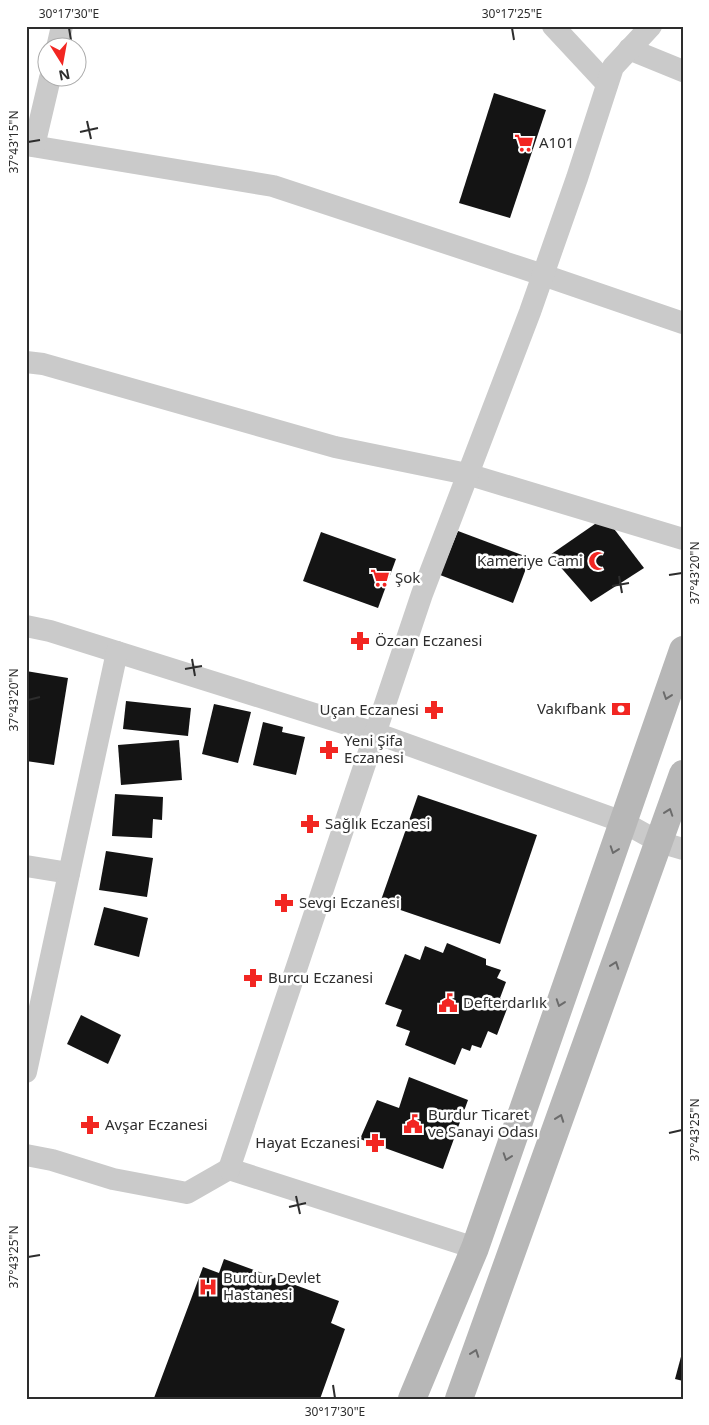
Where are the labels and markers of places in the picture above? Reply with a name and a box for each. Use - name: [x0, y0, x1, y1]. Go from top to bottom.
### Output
- supermarket icon: A101: [513, 132, 535, 154]
- place label: A101: [539, 132, 574, 152]
- place label: Kameriye Cami: [477, 550, 583, 570]
- mosque icon: Kameriye Cami: [587, 550, 609, 572]
- supermarket icon: Şok: [369, 567, 391, 589]
- place label: Şok: [395, 567, 420, 587]
- pharmacy icon: Özcan Eczanesi: [349, 630, 371, 652]
- place label: Özcan Eczanesi: [375, 630, 482, 650]
- place label: Vakıfbank: [537, 698, 606, 718]
- bank icon: Vakıfbank: [610, 698, 632, 720]
- place label: Uçan Eczanesi: [319, 699, 419, 719]
- pharmacy icon: Uçan Eczanesi: [423, 699, 445, 721]
- place label: Yeni Şifa Eczanesi: [344, 730, 404, 767]
- pharmacy icon: Yeni Şifa Eczanesi: [318, 739, 340, 761]
- pharmacy icon: Sağlık Eczanesi: [299, 813, 321, 835]
- place label: Sağlık Eczanesi: [325, 813, 430, 833]
- pharmacy icon: Sevgi Eczanesi: [273, 892, 295, 914]
- place label: Sevgi Eczanesi: [299, 892, 400, 912]
- pharmacy icon: Burcu Eczanesi: [242, 967, 264, 989]
- place label: Burcu Eczanesi: [268, 967, 373, 987]
- public building icon: Defterdarlık: [437, 992, 459, 1014]
- place label: Defterdarlık: [463, 992, 547, 1012]
- place label: Burdur Ticaret ve Sanayi Odası: [428, 1104, 538, 1141]
- public building icon: Burdur Ticaret ve Sanayi Odası: [402, 1113, 424, 1135]
- pharmacy icon: Avşar Eczanesi: [79, 1114, 101, 1136]
- place label: Avşar Eczanesi: [105, 1114, 208, 1134]
- place label: Hayat Eczanesi: [255, 1132, 360, 1152]
- pharmacy icon: Hayat Eczanesi: [364, 1132, 386, 1154]
- place label: Burdur Devlet Hastanesi: [223, 1267, 322, 1304]
- hospital icon: Burdur Devlet Hastanesi: [197, 1276, 219, 1298]

